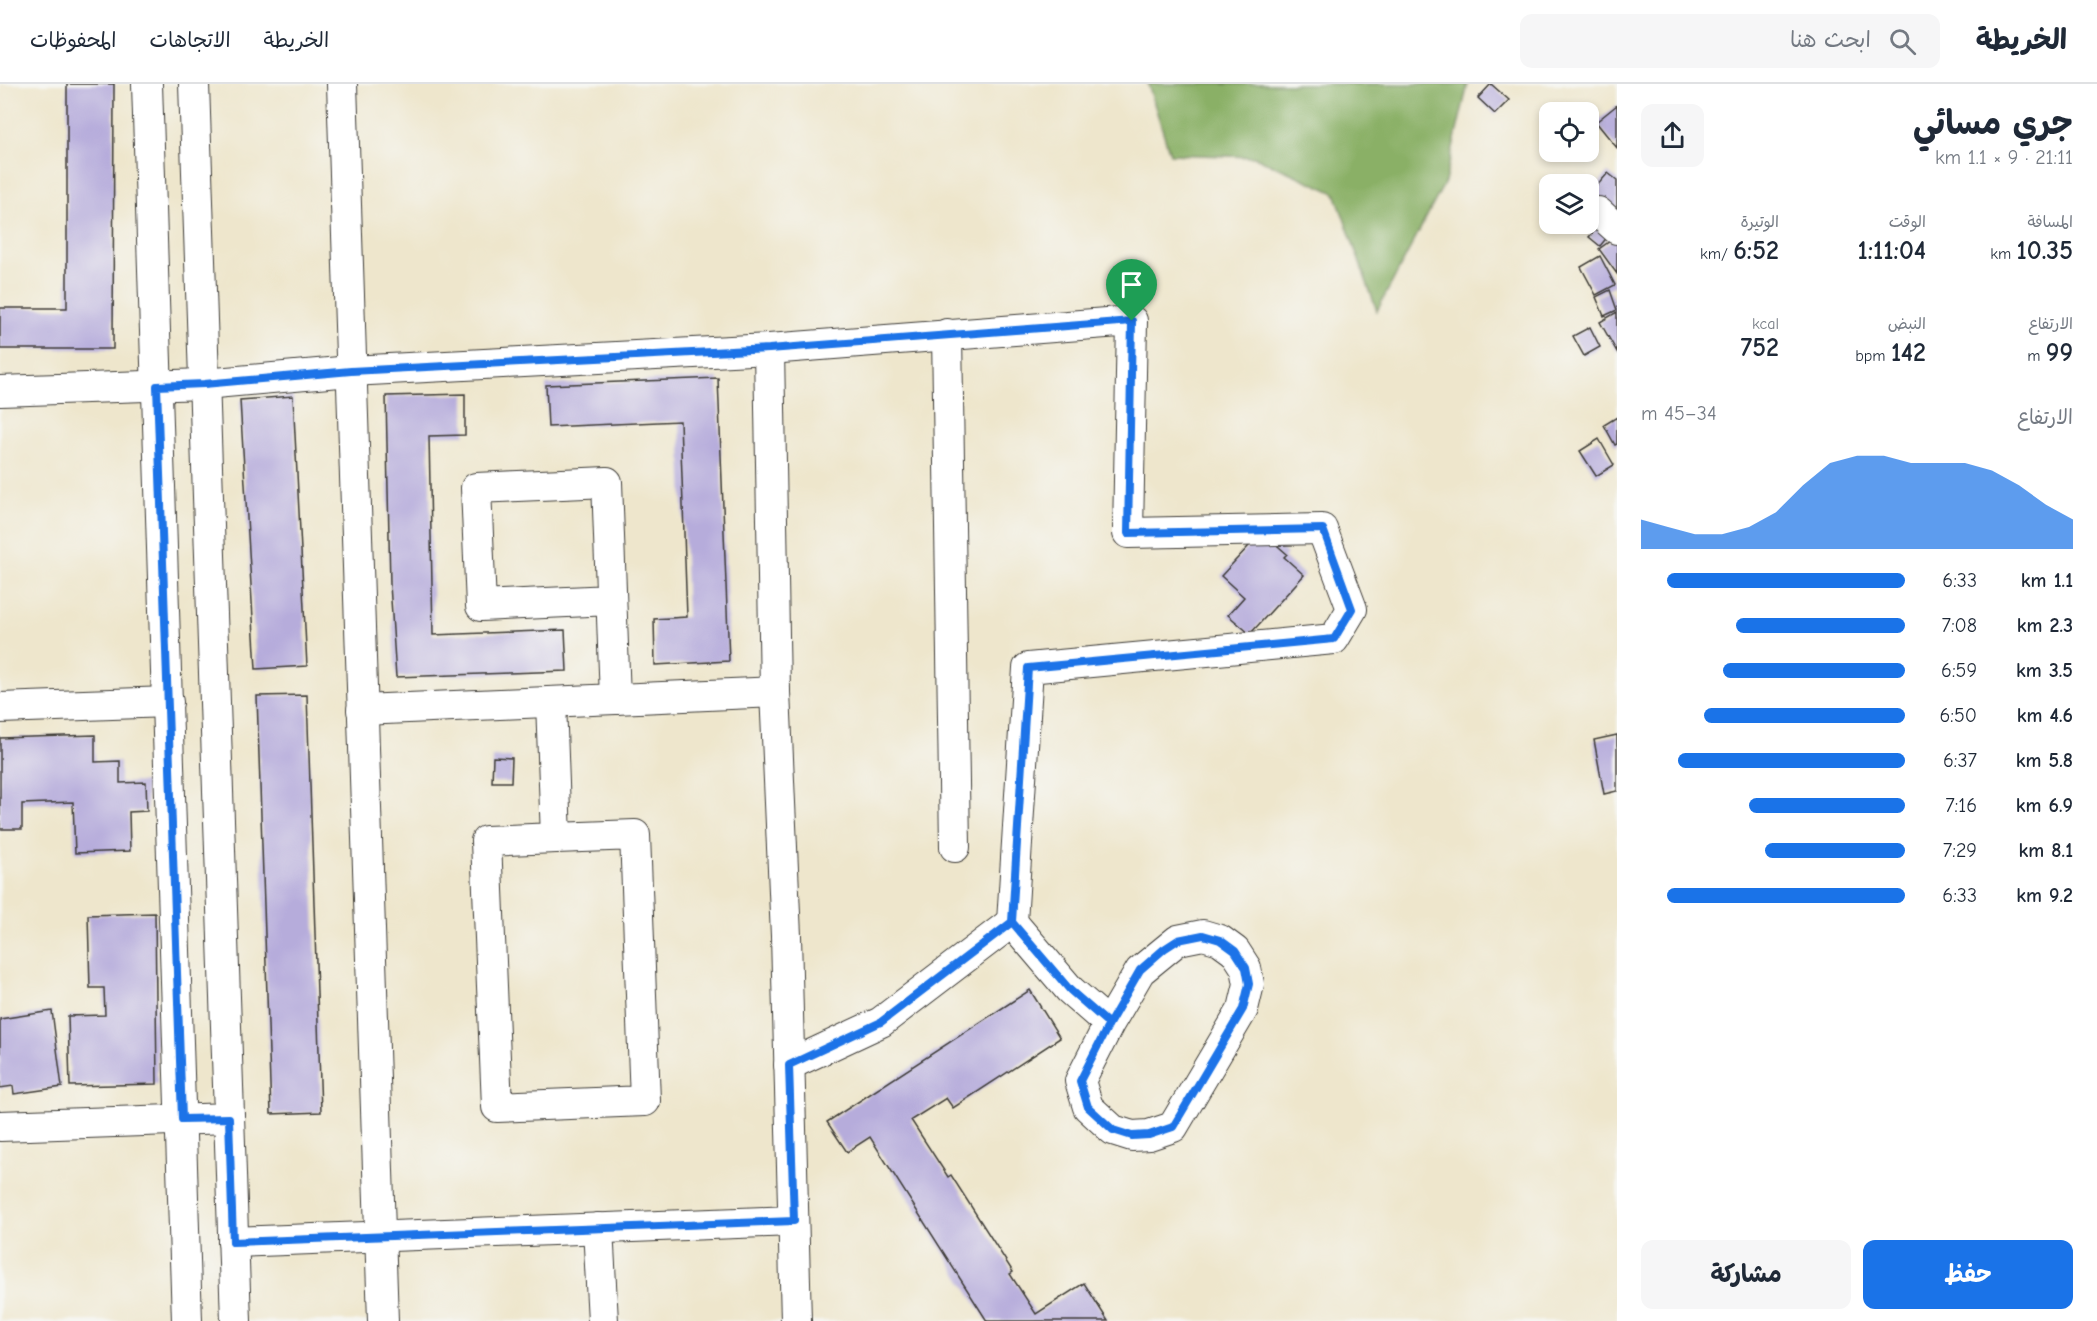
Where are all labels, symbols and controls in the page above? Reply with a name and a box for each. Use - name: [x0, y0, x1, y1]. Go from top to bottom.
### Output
- search box: [1520, 14, 1940, 68]
- text: الخريطة: [1976, 24, 2067, 56]
- icon: search: [1886, 25, 1919, 58]
- text: ابحث هنا: [1790, 27, 1871, 53]
- text: المحفوظات: [30, 28, 116, 52]
- text: الاتجاهات: [149, 28, 231, 52]
- text: الخريطة: [264, 28, 329, 52]
- map controls: [1539, 102, 1599, 234]
- button: locate: [1539, 102, 1599, 162]
- button: share: [1641, 104, 1704, 167]
- text: جري مسائي: [1913, 104, 2073, 142]
- text: 21:11 · 9 × 1.1 km: [1935, 146, 2073, 169]
- button: layers: [1539, 174, 1599, 234]
- text: الوتيرة: [1740, 213, 1779, 231]
- text: الوقت: [1889, 213, 1926, 231]
- text: المسافة: [2027, 213, 2073, 231]
- text: 6:52: [1733, 236, 1779, 266]
- text: 1:11:04: [1858, 236, 1926, 266]
- text: 10.35: [2017, 236, 2073, 266]
- text: /km: [1700, 245, 1733, 263]
- text: km: [1990, 245, 2017, 263]
- pin: [1106, 259, 1157, 321]
- icon: arrive: [1115, 268, 1148, 301]
- text: kcal: [1752, 315, 1779, 333]
- text: النبض: [1888, 315, 1926, 333]
- text: الارتفاع: [2028, 315, 2073, 333]
- text: 752: [1741, 333, 1779, 363]
- text: 142: [1891, 338, 1926, 368]
- text: 99: [2046, 338, 2073, 368]
- text: bpm: [1855, 347, 1891, 365]
- text: m: [2027, 347, 2046, 365]
- text: 34–45 m: [1641, 402, 1717, 425]
- text: الارتفاع: [2017, 406, 2073, 429]
- text: 6:33: [1942, 569, 1977, 592]
- text: 1.1 km: [2021, 569, 2073, 592]
- text: 7:08: [1941, 614, 1977, 637]
- text: 2.3 km: [2017, 614, 2073, 637]
- text: 6:59: [1941, 659, 1977, 682]
- text: 3.5 km: [2016, 659, 2073, 682]
- text: 6:50: [1940, 704, 1977, 727]
- text: 4.6 km: [2017, 704, 2073, 727]
- text: 6:37: [1943, 749, 1977, 772]
- text: 5.8 km: [2016, 749, 2073, 772]
- text: 7:16: [1945, 794, 1977, 817]
- text: 6.9 km: [2016, 794, 2073, 817]
- text: 7:29: [1943, 839, 1977, 862]
- text: 8.1 km: [2018, 839, 2073, 862]
- text: 6:33: [1942, 884, 1977, 907]
- text: 9.2 km: [2016, 884, 2073, 907]
- button: مشاركة: [1641, 1240, 1851, 1309]
- button: حفظ: [1863, 1240, 2073, 1309]

